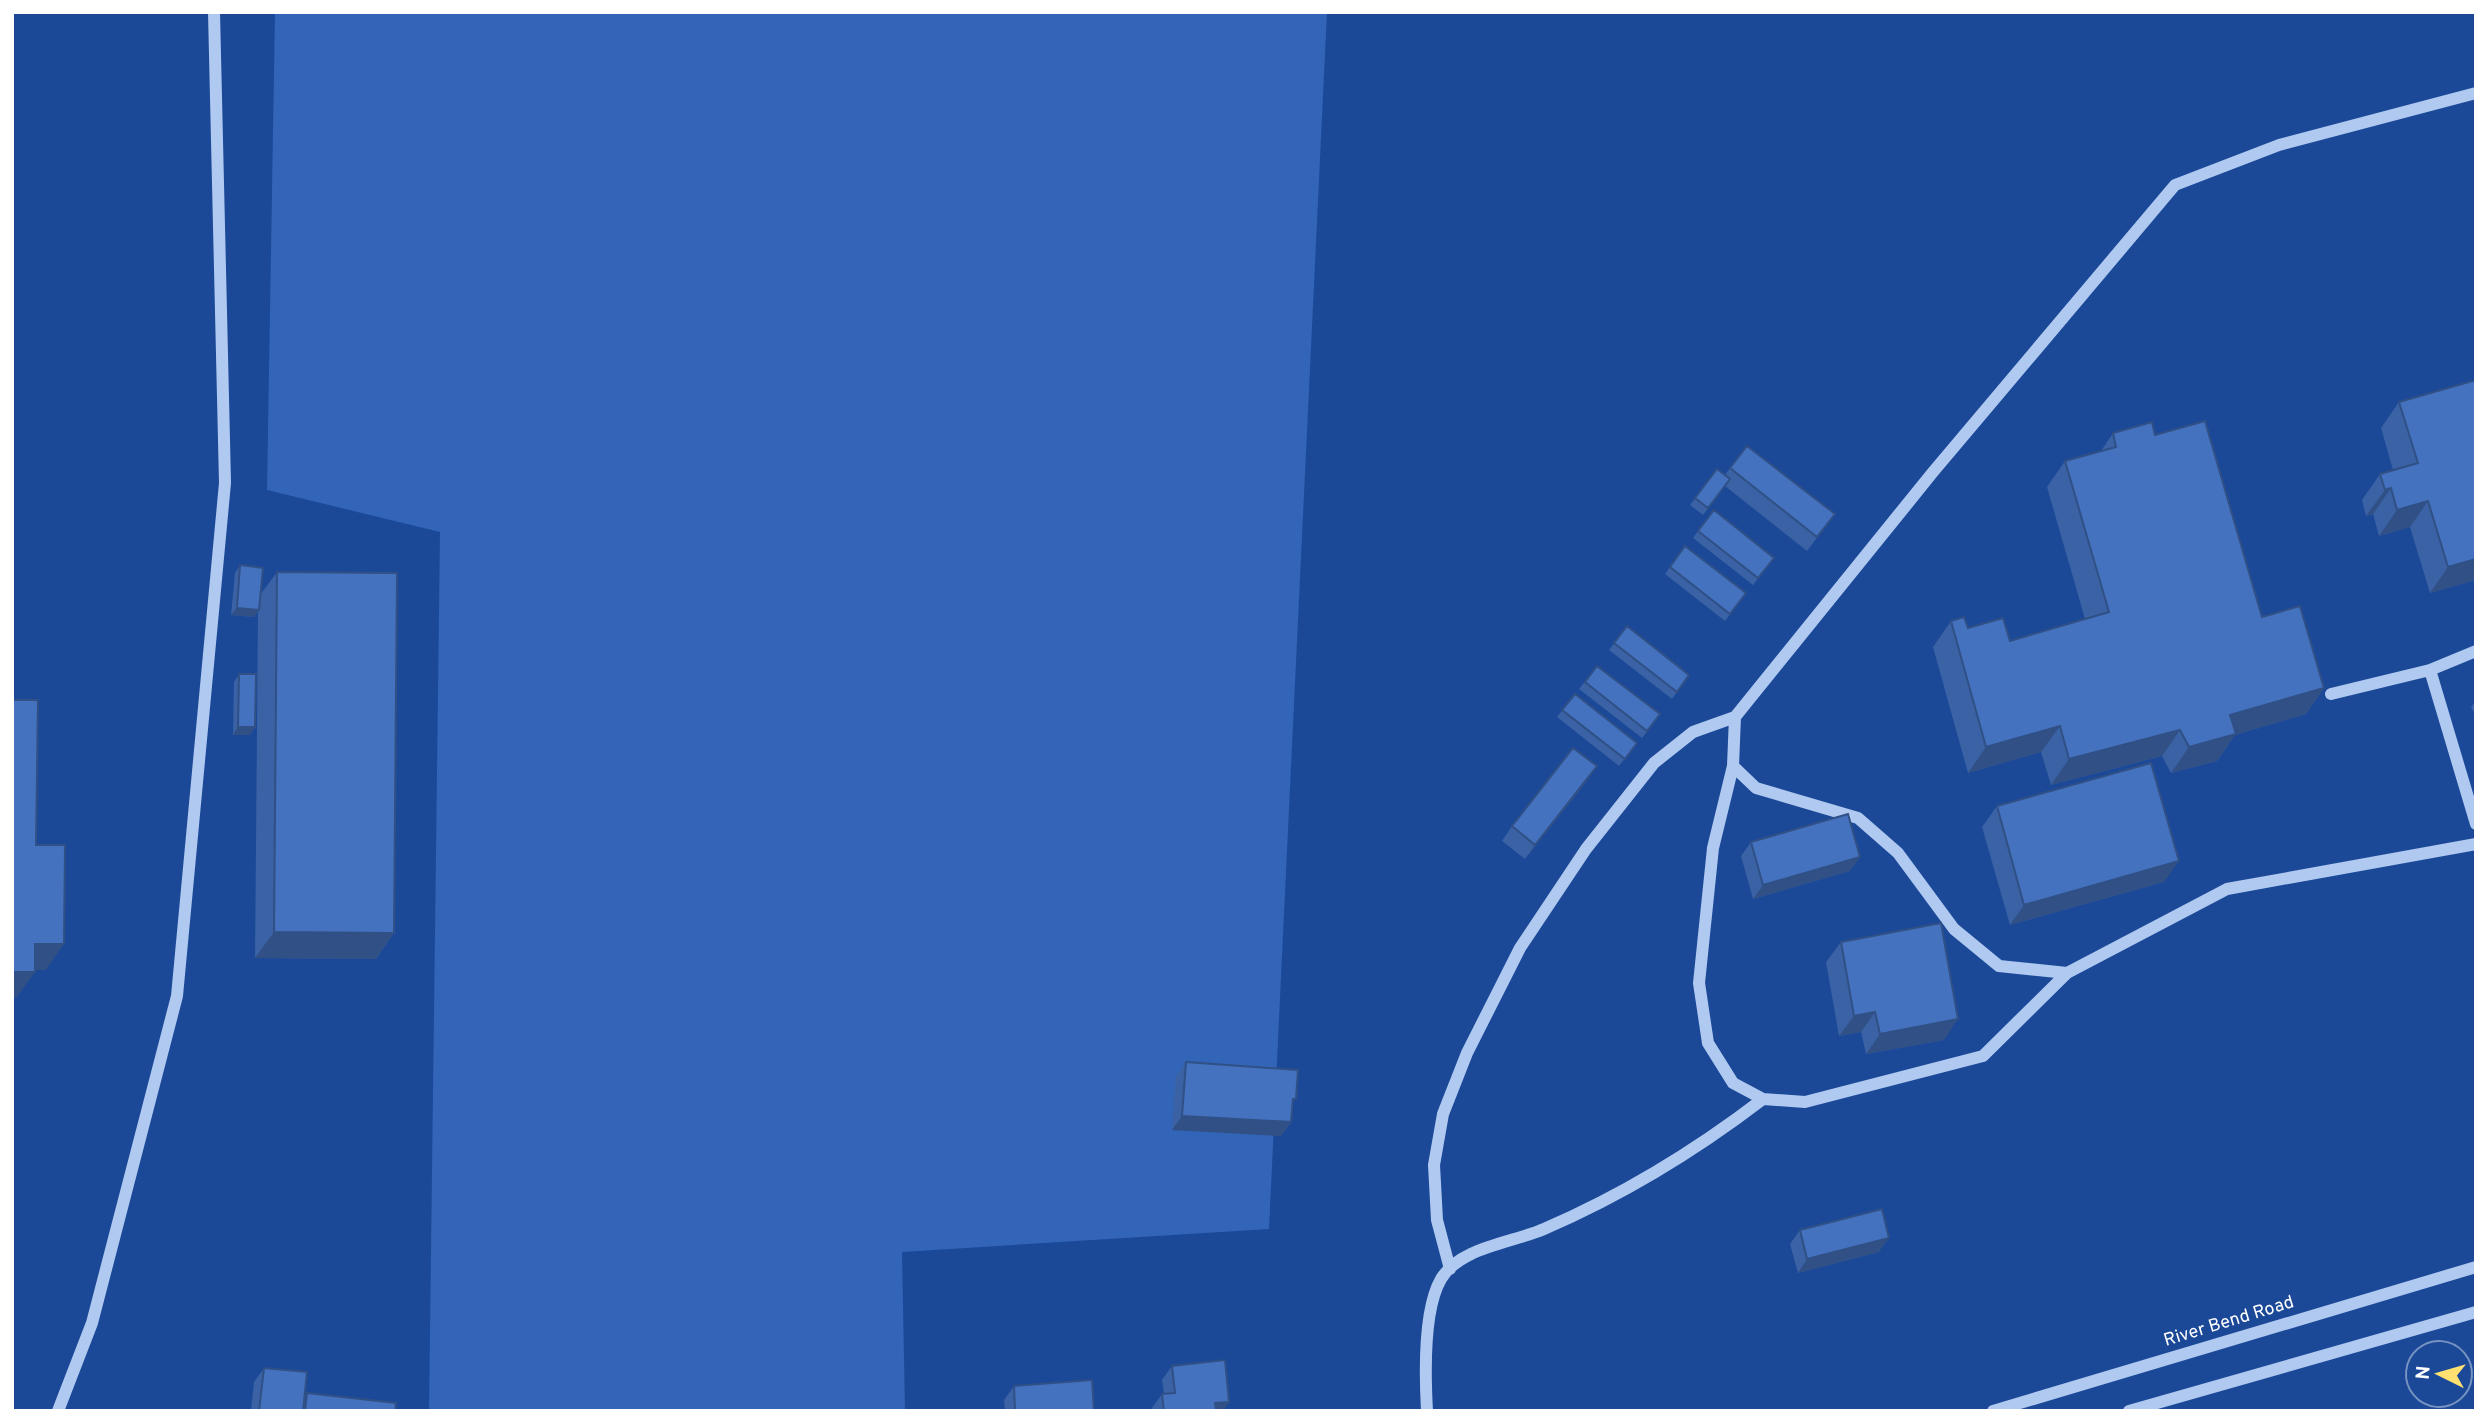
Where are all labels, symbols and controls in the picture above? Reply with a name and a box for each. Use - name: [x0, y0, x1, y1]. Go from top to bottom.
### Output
- street label: River Bend Road: [2161, 1291, 2297, 1353]
- north arrow: [2404, 1339, 2474, 1409]
- text: N: [2412, 1365, 2437, 1381]

